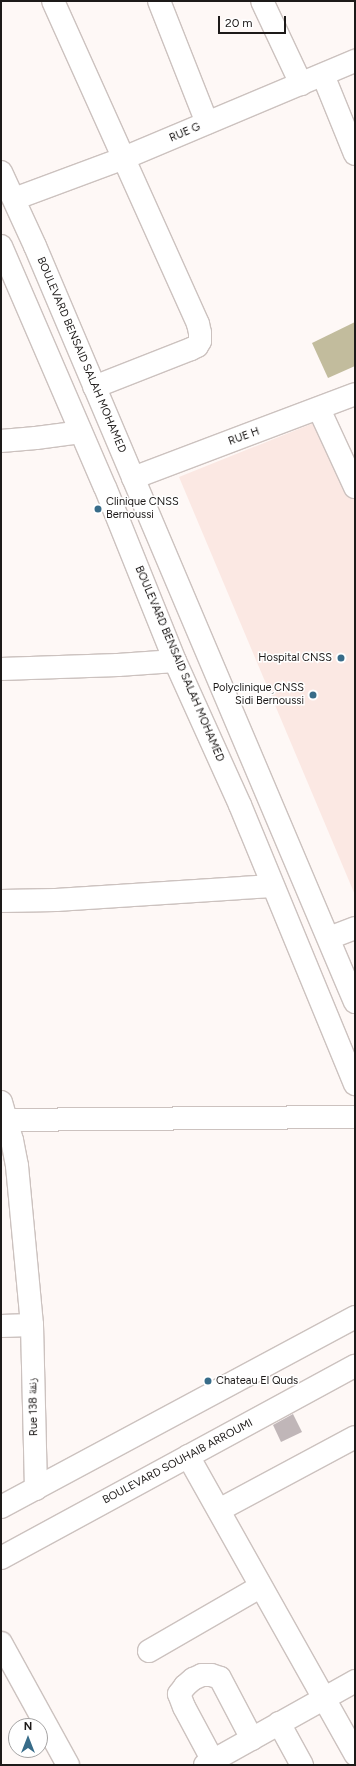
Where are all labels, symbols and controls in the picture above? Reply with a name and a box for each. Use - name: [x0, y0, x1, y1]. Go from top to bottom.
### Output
- scale bar: [220, 8, 288, 34]
- text: 20 m: [225, 16, 253, 30]
- street label: RUE G: [168, 121, 202, 145]
- street label: BOULEVARD BENSAID SALAH MOHAMED: [34, 255, 128, 455]
- street label: RUE H: [227, 425, 261, 449]
- place label: Clinique CNSS Bernoussi: [106, 496, 179, 522]
- marker: Clinique CNSS Bernoussi: [93, 504, 103, 514]
- street label: BOULEVARD BENSAID SALAH MOHAMED: [132, 564, 226, 764]
- place label: Hospital CNSS: [258, 651, 332, 665]
- marker: Hospital CNSS: [335, 652, 347, 664]
- place label: Polyclinique ِCNSS Sidi Bernoussi: [212, 682, 304, 708]
- marker: Polyclinique ِCNSS Sidi Bernoussi: [307, 689, 319, 701]
- place label: Chateau El Quds: [216, 1374, 298, 1388]
- marker: Chateau El Quds: [203, 1376, 213, 1386]
- street label: Rue 138 زنقة: [27, 1378, 41, 1436]
- street label: BOULEVARD SOUHAIB ARROUMI: [101, 1417, 255, 1507]
- north arrow: [8, 1718, 48, 1758]
- text: N: [24, 1720, 32, 1733]

